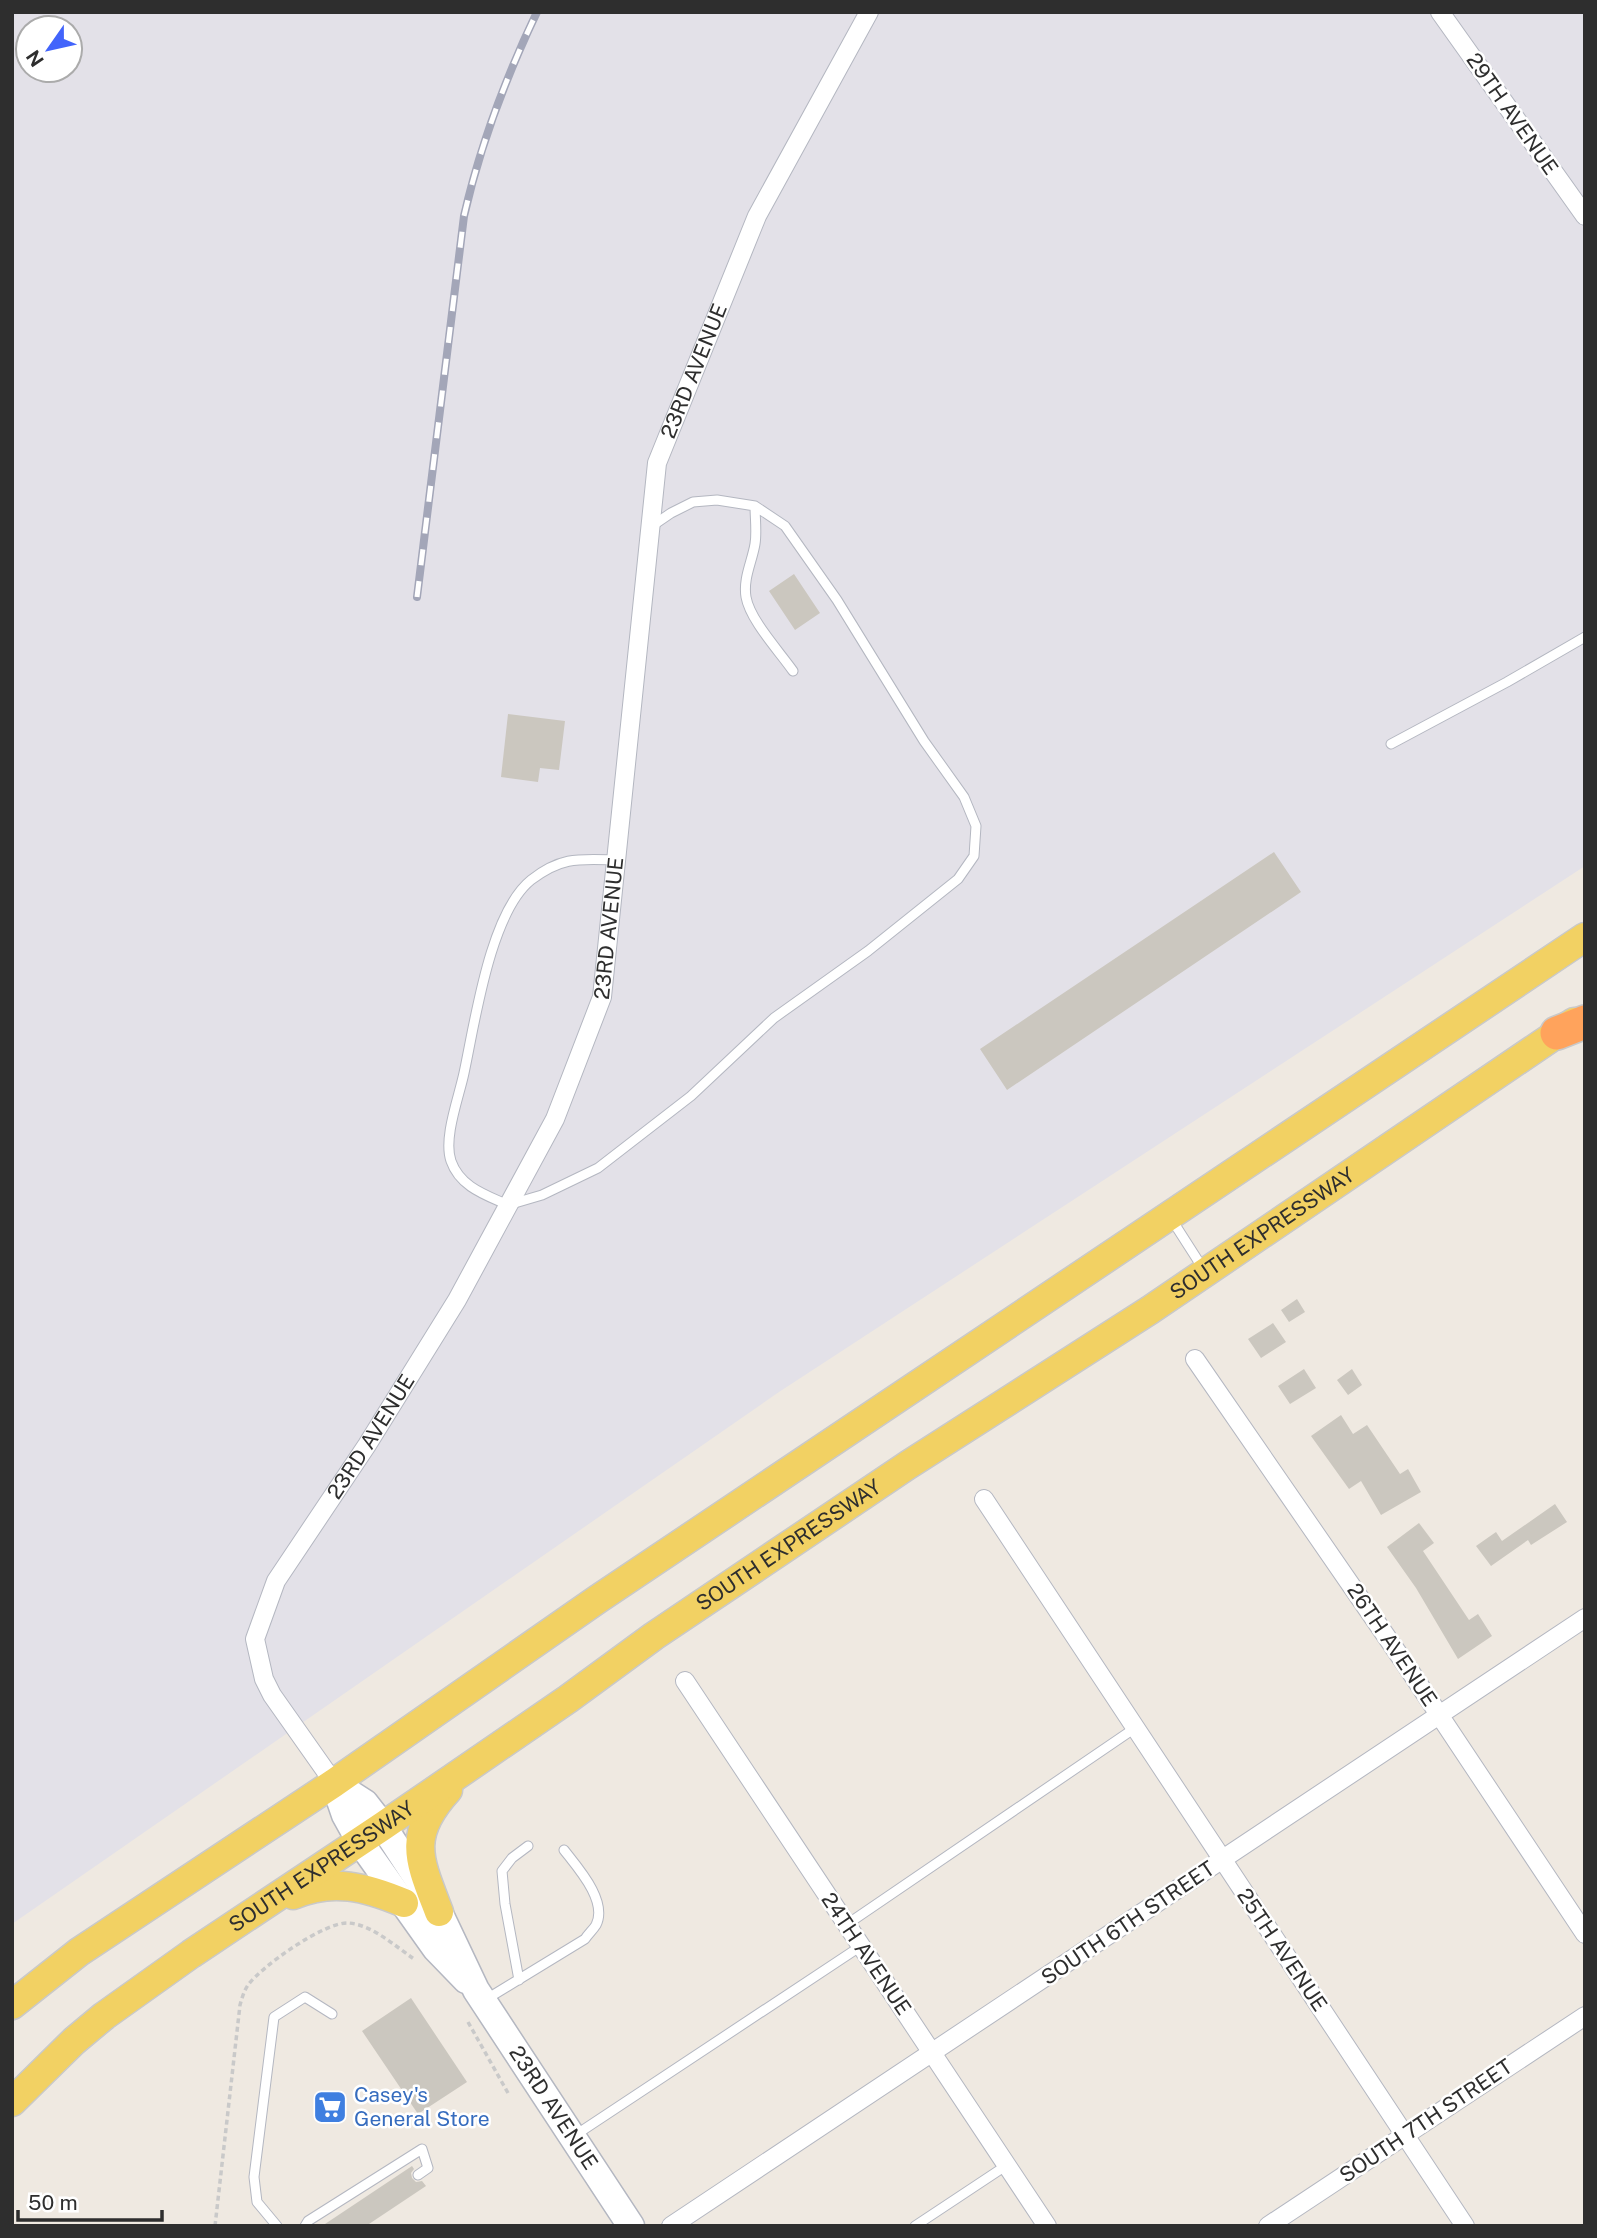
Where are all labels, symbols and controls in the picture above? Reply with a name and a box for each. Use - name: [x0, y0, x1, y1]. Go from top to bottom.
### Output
- north arrow: [14, 14, 84, 84]
- text: N: [22, 46, 48, 71]
- street label: 29TH AVENUE: [1461, 48, 1564, 179]
- street label: 23RD AVENUE: [655, 300, 732, 442]
- street label: 23RD AVENUE: [589, 856, 628, 1001]
- street label: SOUTH EXPRESSWAY: [1165, 1162, 1359, 1305]
- street label: 23RD AVENUE: [322, 1370, 420, 1503]
- street label: SOUTH EXPRESSWAY: [691, 1474, 886, 1616]
- street label: 26TH AVENUE: [1342, 1579, 1443, 1711]
- street label: SOUTH EXPRESSWAY: [224, 1795, 419, 1937]
- street label: SOUTH 6TH STREET: [1036, 1855, 1219, 1990]
- street label: 25TH AVENUE: [1232, 1883, 1333, 2016]
- street label: 24TH AVENUE: [816, 1888, 917, 2020]
- street label: 23RD AVENUE: [504, 2041, 603, 2174]
- street label: SOUTH 7TH STREET: [1335, 2053, 1517, 2188]
- place label: Casey's General Store: [354, 2082, 490, 2131]
- supermarket icon: Casey's General Store: [311, 2088, 349, 2126]
- scale bar: [18, 2178, 161, 2222]
- text: 50 m: [28, 2190, 78, 2215]

